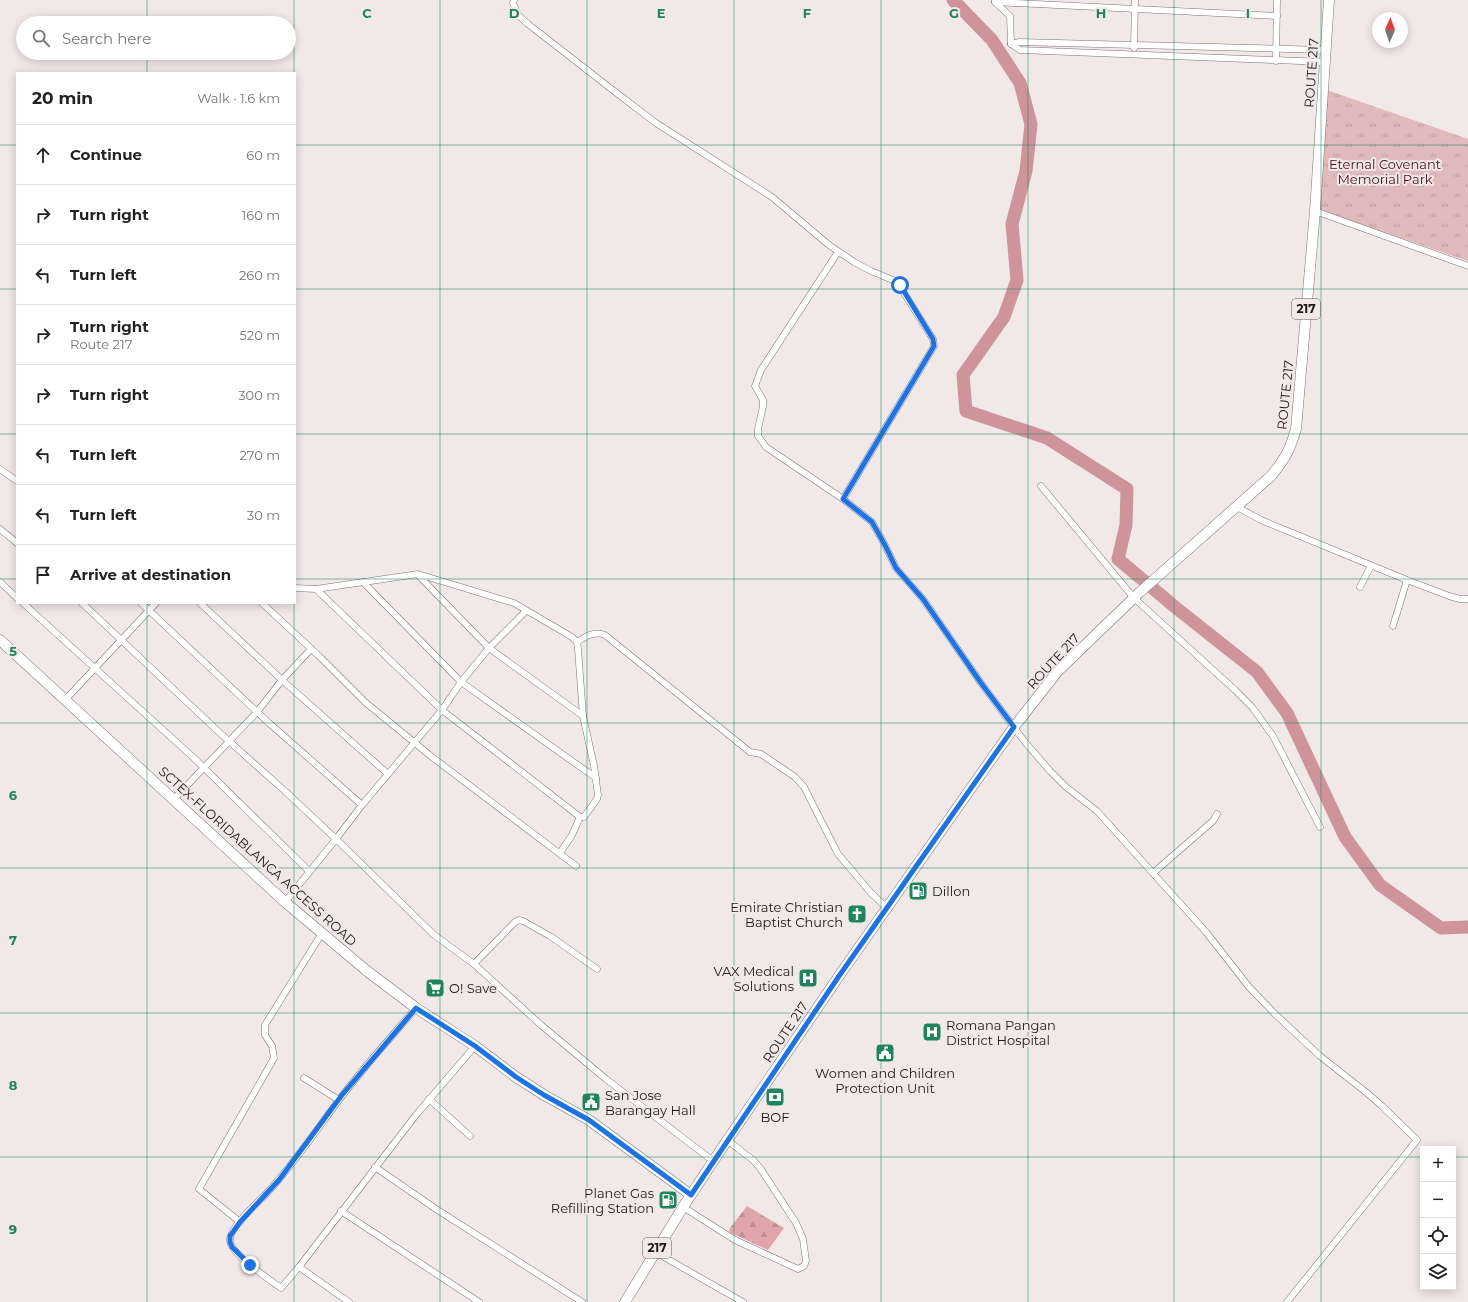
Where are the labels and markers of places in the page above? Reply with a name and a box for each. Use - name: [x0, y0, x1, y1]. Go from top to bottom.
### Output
- fuel station icon: Dillon: [907, 880, 929, 902]
- place label: Dillon: [932, 883, 970, 899]
- place label: Emirate Christian Baptist Church: [730, 899, 843, 930]
- church icon: Emirate Christian Baptist Church: [846, 903, 868, 925]
- place label: VAX Medical Solutions: [713, 963, 794, 994]
- hospital icon: VAX Medical Solutions: [797, 967, 819, 989]
- supermarket icon: O! Save: [424, 977, 446, 999]
- place label: O! Save: [449, 980, 497, 996]
- place label: Romana Pangan District Hospital: [946, 1017, 1056, 1048]
- hospital icon: Romana Pangan District Hospital: [921, 1021, 943, 1043]
- public building icon: Women and Children Protection Unit: [874, 1042, 896, 1064]
- place label: Women and Children Protection Unit: [815, 1065, 955, 1096]
- bank icon: BOF: [764, 1086, 786, 1108]
- place label: San Jose Barangay Hall: [605, 1087, 696, 1118]
- public building icon: San Jose Barangay Hall: [580, 1091, 602, 1113]
- place label: BOF: [761, 1109, 789, 1125]
- place label: Planet Gas Refilling Station: [551, 1185, 654, 1216]
- fuel station icon: Planet Gas Refilling Station: [657, 1189, 679, 1211]

